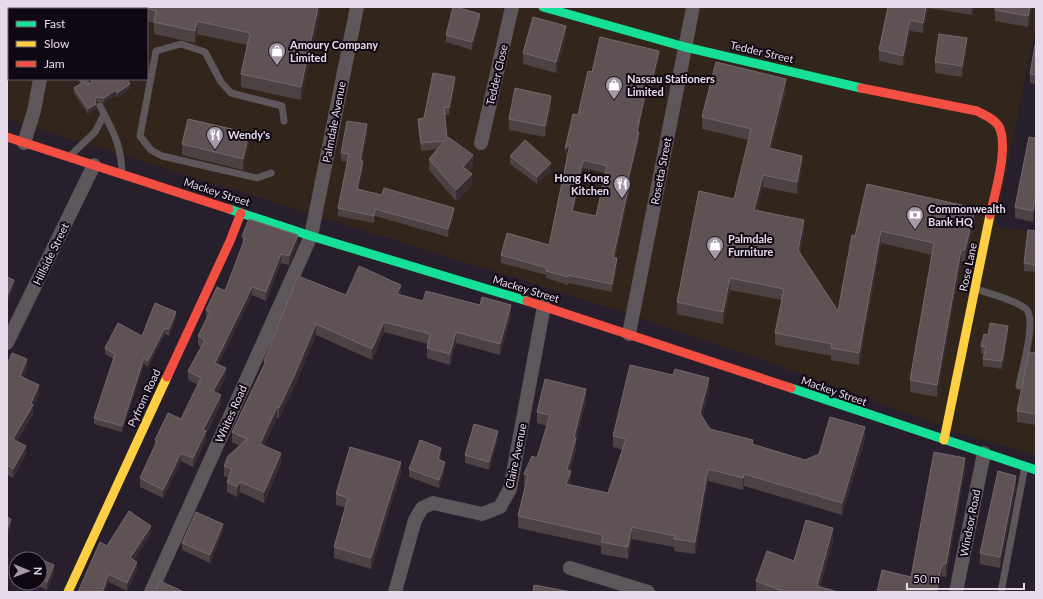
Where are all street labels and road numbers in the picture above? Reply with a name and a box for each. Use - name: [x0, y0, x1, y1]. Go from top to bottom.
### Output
- street label: Tedder Street: [729, 38, 795, 65]
- street label: Tedder Close: [483, 43, 510, 107]
- street label: Palmdale Avenue: [319, 80, 348, 164]
- street label: Rosetta Street: [648, 136, 673, 206]
- street label: Mackey Street: [182, 175, 252, 208]
- street label: Hillside Street: [30, 221, 71, 287]
- street label: Rose Lane: [956, 241, 979, 292]
- street label: Mackey Street: [491, 272, 561, 305]
- street label: Pyfrom Road: [124, 367, 163, 429]
- street label: Mackey Street: [799, 373, 869, 408]
- street label: Whites Road: [212, 383, 249, 445]
- street label: Claire Avenue: [502, 422, 529, 490]
- street label: Windsor Road: [957, 488, 982, 558]

